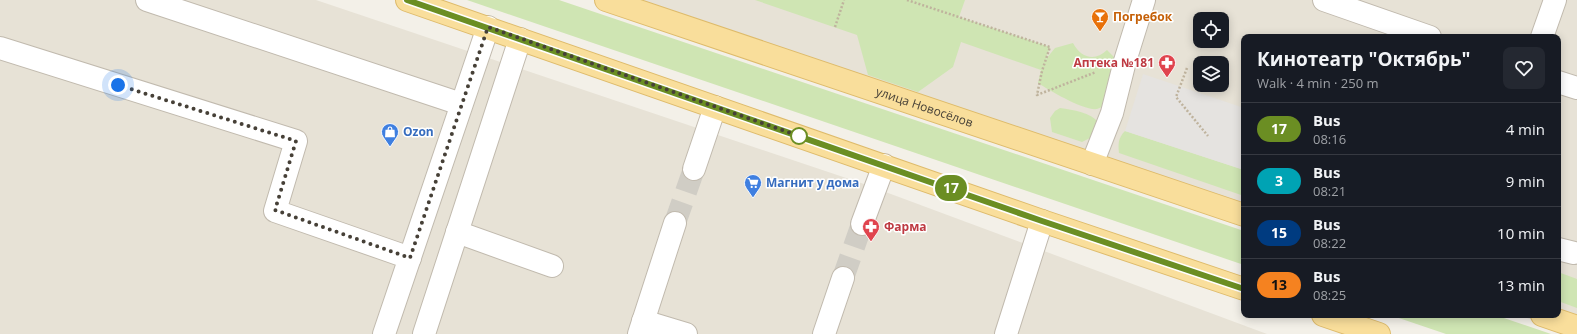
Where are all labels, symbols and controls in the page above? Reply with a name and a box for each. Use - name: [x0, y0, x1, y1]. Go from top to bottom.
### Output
- bar icon: Погребок: [1090, 7, 1110, 32]
- place label: Погребок: [1113, 8, 1173, 25]
- map controls: [1193, 12, 1229, 92]
- button: locate: [1193, 12, 1229, 48]
- text: Кинотеатр "Октябрь": [1257, 46, 1471, 72]
- button: heart: [1503, 47, 1545, 89]
- pharmacy icon: Аптека №181: [1157, 53, 1177, 78]
- place label: Аптека №181: [1073, 54, 1154, 71]
- button: layers: [1193, 56, 1229, 92]
- text: Walk · 4 min · 250 m: [1257, 74, 1379, 92]
- your location: [108, 75, 128, 95]
- street label: улица Новосёлов: [874, 83, 975, 131]
- text: Bus: [1313, 110, 1340, 130]
- text: 17: [1271, 119, 1287, 138]
- text: 4 min: [1506, 119, 1545, 139]
- shop icon: Ozon: [380, 122, 400, 147]
- place label: Ozon: [403, 123, 434, 140]
- unlabelled marker: [790, 127, 808, 145]
- text: 08:16: [1313, 130, 1346, 148]
- text: Bus: [1313, 162, 1340, 182]
- text: 3: [1275, 171, 1283, 190]
- text: 9 min: [1506, 171, 1545, 191]
- supermarket icon: Магнит у дома: [743, 173, 763, 198]
- place label: Магнит у дома: [766, 174, 859, 191]
- line badge: 17: [933, 175, 969, 201]
- text: 17: [943, 178, 959, 197]
- text: 08:21: [1313, 182, 1346, 200]
- text: Bus: [1313, 214, 1340, 234]
- pharmacy icon: Фарма: [861, 217, 881, 242]
- place label: Фарма: [884, 218, 927, 235]
- text: 15: [1271, 223, 1287, 242]
- text: 10 min: [1497, 223, 1545, 243]
- text: 08:22: [1313, 234, 1346, 252]
- text: Bus: [1313, 266, 1340, 286]
- text: 13: [1271, 275, 1287, 294]
- text: 13 min: [1497, 275, 1545, 295]
- text: 08:25: [1313, 286, 1346, 304]

